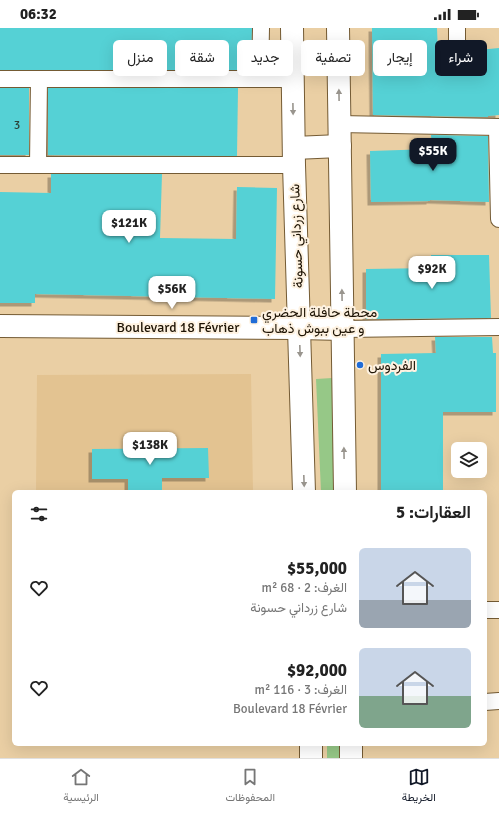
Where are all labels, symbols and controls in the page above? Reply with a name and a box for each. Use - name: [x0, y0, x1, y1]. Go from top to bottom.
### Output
- text: 06:32: [20, 5, 57, 23]
- chip: منزل: [113, 40, 167, 76]
- chip: شقة: [175, 40, 229, 76]
- chip: جديد: [237, 40, 293, 76]
- chip: تصفية: [301, 40, 365, 76]
- chip: إيجار: [373, 40, 427, 76]
- chip: شراء: [435, 40, 487, 76]
- one-way arrow: [336, 88, 342, 101]
- one-way arrow: [290, 103, 296, 116]
- house number: 3: [14, 118, 20, 133]
- pin: $55K: [409, 138, 457, 172]
- text: $55K: [418, 143, 448, 159]
- street label: شارع زرداني حسونة: [286, 183, 310, 288]
- pin: $121K: [101, 210, 157, 244]
- text: $121K: [111, 215, 147, 231]
- pin: $92K: [408, 256, 456, 290]
- text: $92K: [417, 261, 447, 277]
- pin: $56K: [148, 276, 196, 310]
- text: $56K: [157, 281, 187, 297]
- one-way arrow: [339, 288, 345, 301]
- place label: محطة حافلة الحضري و عين ببوش ذهاب: [262, 304, 377, 337]
- marker: محطة حافلة الحضري و عين ببوش ذهاب: [249, 315, 259, 325]
- street label: Boulevard 18 Février: [117, 319, 240, 336]
- one-way arrow: [296, 345, 303, 357]
- place label: الفردوس: [368, 357, 416, 374]
- marker: الفردوس: [355, 360, 365, 370]
- pin: $138K: [122, 432, 178, 466]
- text: $138K: [132, 437, 168, 453]
- map controls: [451, 442, 487, 478]
- button: layers: [451, 442, 487, 478]
- one-way arrow: [341, 447, 348, 459]
- one-way arrow: [301, 475, 307, 488]
- text: العقارات: 5: [396, 502, 471, 523]
- icon: filters: [28, 503, 50, 525]
- text: $55,000: [287, 558, 347, 579]
- icon: home: [391, 564, 439, 612]
- icon: heart: [28, 577, 50, 599]
- text: الغرف: 2 · 68 m²: [262, 580, 347, 596]
- text: شارع زرداني حسونة: [250, 600, 347, 616]
- text: $92,000: [287, 660, 347, 681]
- icon: home: [391, 664, 439, 712]
- icon: heart: [28, 677, 50, 699]
- text: الغرف: 3 · 116 m²: [255, 682, 347, 698]
- text: Boulevard 18 Février: [233, 701, 347, 717]
- tab: الرئيسية: [63, 766, 99, 807]
- tab: المحفوظات: [226, 766, 275, 807]
- tab: الخريطة: [402, 766, 436, 807]

